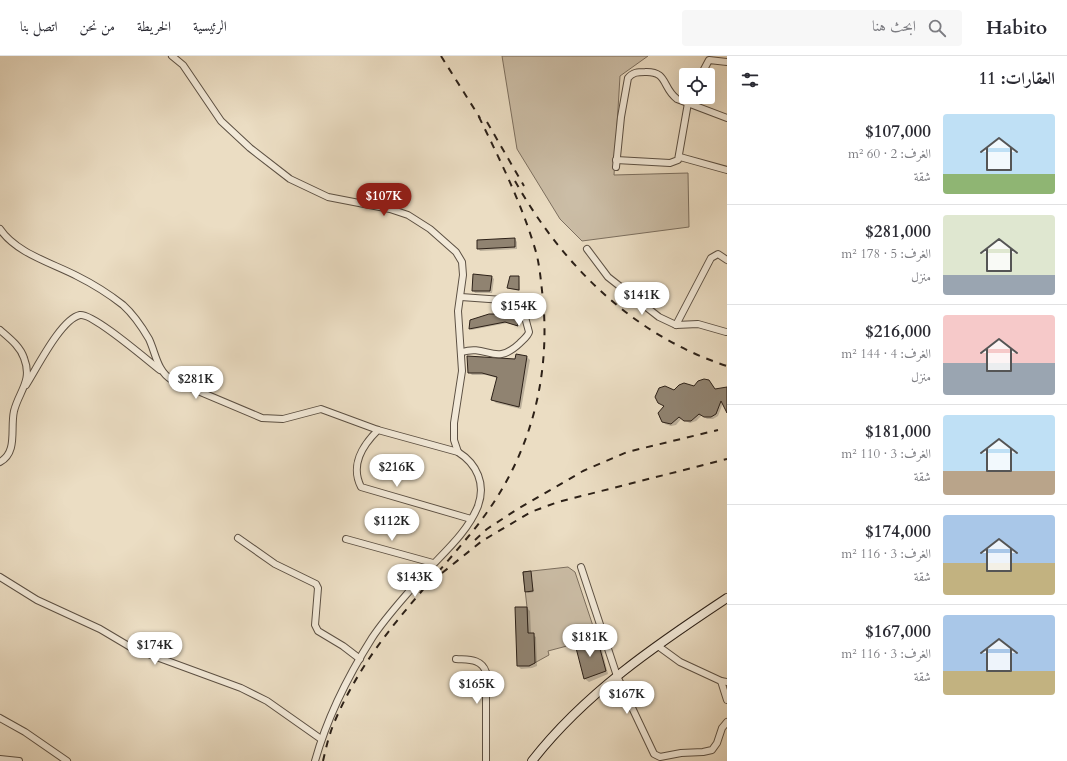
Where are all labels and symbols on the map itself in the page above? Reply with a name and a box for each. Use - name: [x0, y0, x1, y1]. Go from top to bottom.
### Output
- pin: $107K: [356, 183, 412, 217]
- pin: $141K: [614, 282, 670, 316]
- pin: $154K: [491, 293, 547, 327]
- pin: $281K: [168, 366, 224, 400]
- pin: $216K: [369, 454, 425, 488]
- pin: $112K: [364, 508, 420, 542]
- pin: $143K: [387, 564, 443, 598]
- pin: $181K: [562, 624, 618, 658]
- pin: $174K: [127, 632, 183, 666]
- pin: $165K: [449, 671, 505, 705]
- pin: $167K: [599, 681, 655, 715]

